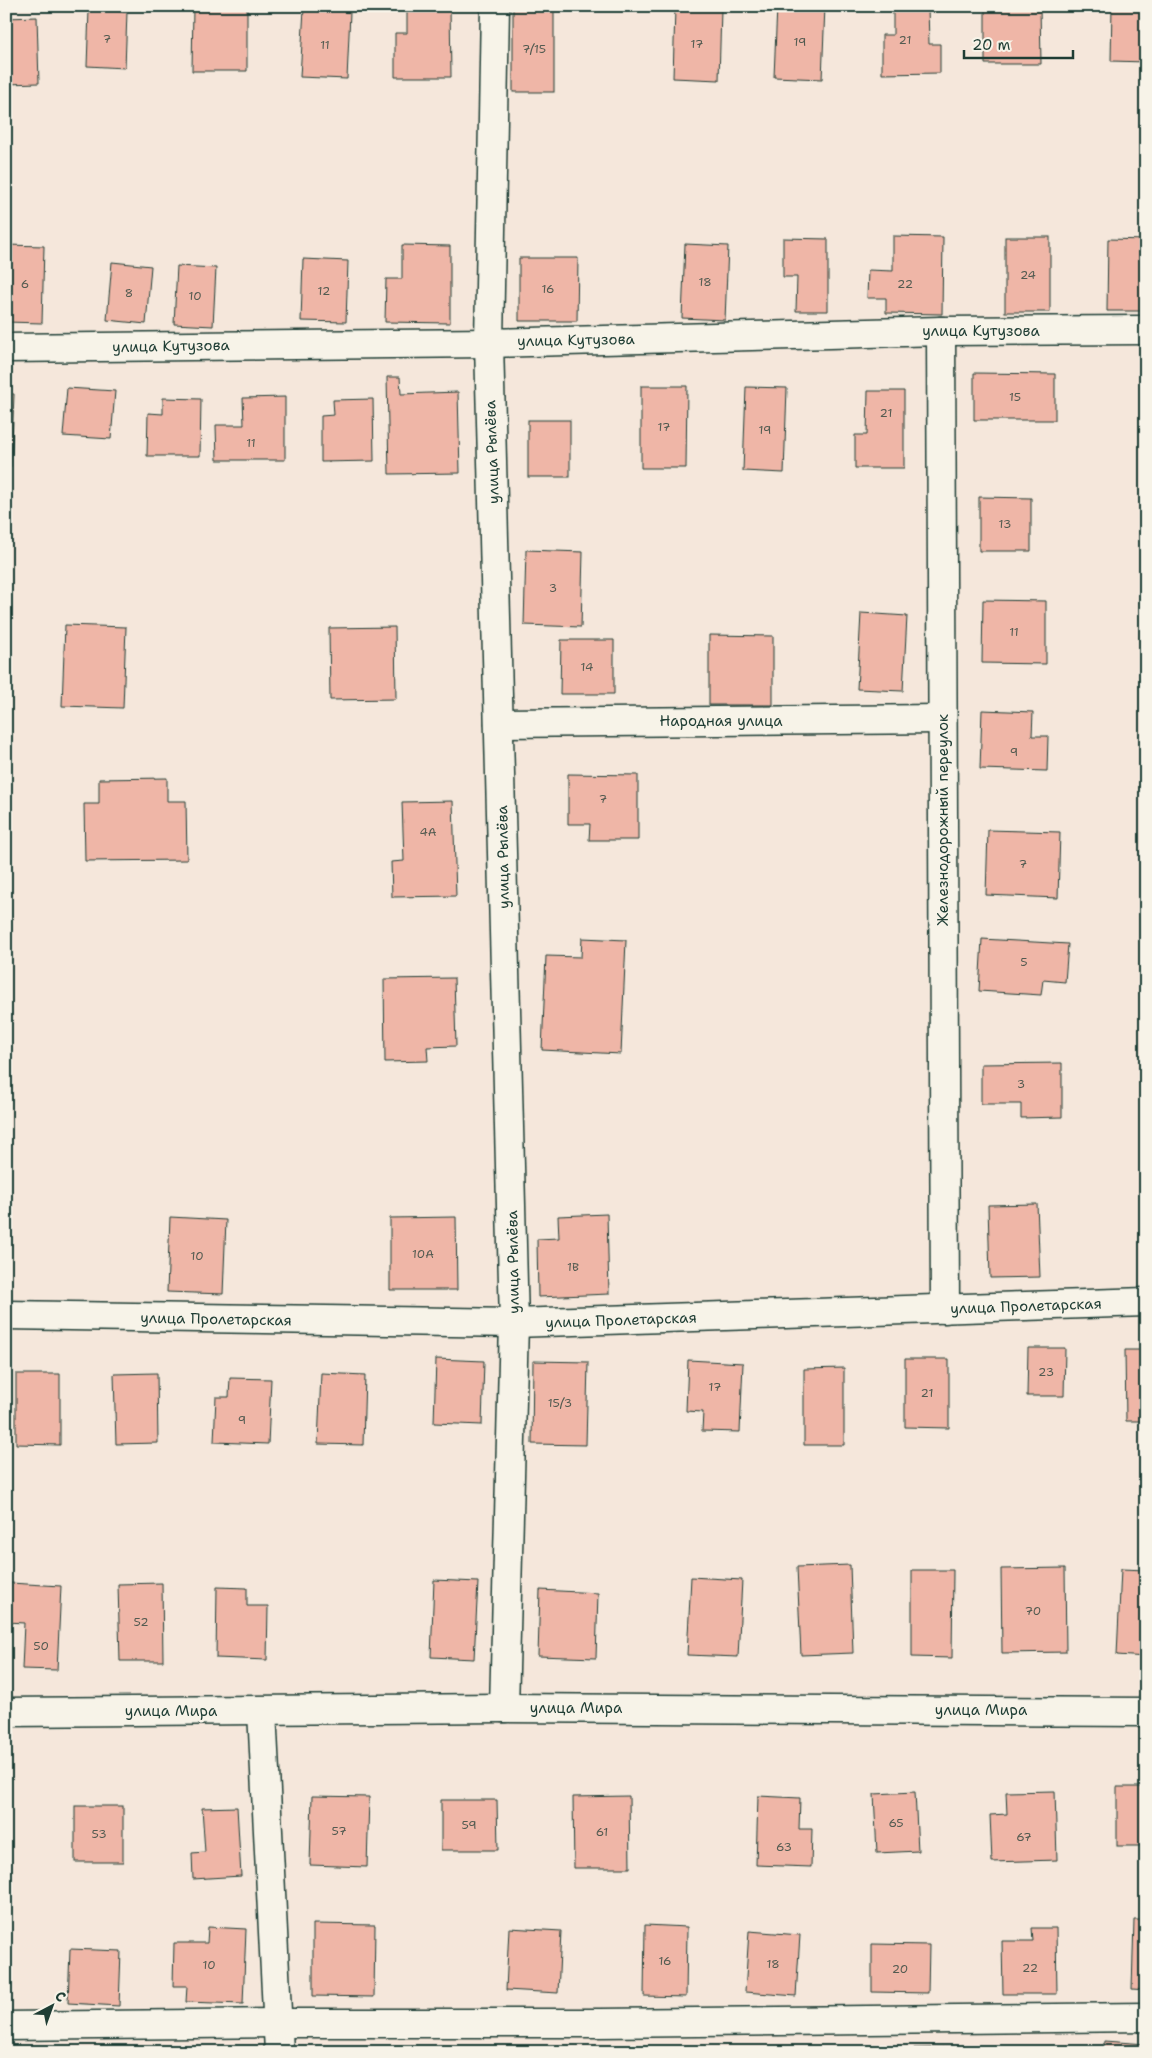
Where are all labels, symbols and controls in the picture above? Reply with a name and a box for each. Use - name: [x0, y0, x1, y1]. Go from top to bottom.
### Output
- scale bar: [964, 28, 1073, 60]
- house number: 7: [103, 31, 111, 47]
- house number: 21: [899, 32, 911, 48]
- house number: 19: [794, 34, 806, 50]
- text: 20 m: [972, 35, 1011, 55]
- house number: 17: [691, 36, 703, 52]
- house number: 11: [320, 37, 330, 53]
- house number: 7/15: [522, 41, 546, 57]
- house number: 24: [1020, 267, 1036, 283]
- house number: 18: [698, 274, 712, 290]
- house number: 6: [21, 276, 29, 292]
- house number: 22: [897, 276, 913, 292]
- house number: 16: [541, 281, 555, 297]
- house number: 12: [318, 283, 330, 299]
- house number: 8: [125, 285, 133, 301]
- house number: 10: [188, 288, 202, 304]
- street label: улица Кутузова: [922, 321, 1040, 341]
- street label: улица Кутузова: [517, 329, 636, 351]
- street label: улица Кутузова: [112, 335, 231, 357]
- house number: 15: [1009, 389, 1021, 405]
- street label: улица Рылёва: [480, 399, 504, 504]
- house number: 21: [880, 405, 892, 421]
- house number: 17: [658, 419, 670, 435]
- house number: 19: [759, 422, 771, 438]
- house number: 11: [246, 435, 256, 451]
- house number: 13: [999, 516, 1011, 532]
- house number: 3: [549, 580, 557, 596]
- house number: 11: [1009, 624, 1019, 640]
- house number: 14: [581, 659, 593, 675]
- street label: Народная улица: [659, 711, 783, 731]
- street label: Железнодорожный переулок: [933, 714, 953, 926]
- house number: 9: [1010, 744, 1018, 760]
- house number: 7: [599, 791, 607, 807]
- street label: улица Рылёва: [492, 804, 514, 909]
- house number: 4А: [419, 824, 437, 840]
- house number: 7: [1019, 856, 1027, 872]
- house number: 5: [1020, 954, 1028, 970]
- house number: 3: [1017, 1076, 1025, 1092]
- street label: улица Рылёва: [502, 1209, 524, 1314]
- house number: 10А: [412, 1246, 434, 1262]
- house number: 10: [190, 1248, 204, 1264]
- house number: 1В: [567, 1259, 579, 1275]
- street label: улица Пролетарская: [950, 1293, 1102, 1319]
- street label: улица Пролетарская: [545, 1307, 697, 1333]
- street label: улица Пролетарская: [140, 1308, 292, 1330]
- house number: 23: [1038, 1364, 1054, 1380]
- house number: 17: [709, 1379, 721, 1395]
- house number: 21: [921, 1385, 933, 1401]
- house number: 15/3: [548, 1395, 572, 1411]
- house number: 9: [238, 1412, 246, 1428]
- house number: 70: [1025, 1603, 1041, 1619]
- house number: 52: [133, 1614, 149, 1630]
- house number: 50: [33, 1638, 49, 1654]
- street label: улица Мира: [530, 1698, 623, 1718]
- street label: улица Мира: [935, 1700, 1028, 1720]
- street label: улица Мира: [125, 1701, 218, 1721]
- house number: 65: [888, 1815, 904, 1831]
- house number: 59: [461, 1817, 477, 1833]
- house number: 57: [331, 1823, 347, 1839]
- house number: 61: [596, 1824, 608, 1840]
- house number: 53: [91, 1826, 107, 1842]
- house number: 67: [1016, 1829, 1032, 1845]
- house number: 63: [776, 1839, 792, 1855]
- house number: 16: [658, 1953, 672, 1969]
- house number: 18: [766, 1956, 780, 1972]
- house number: 10: [202, 1957, 216, 1973]
- house number: 22: [1022, 1960, 1038, 1976]
- house number: 20: [892, 1961, 908, 1977]
- north arrow: [28, 1980, 78, 2030]
- text: С: [51, 1987, 70, 2006]

